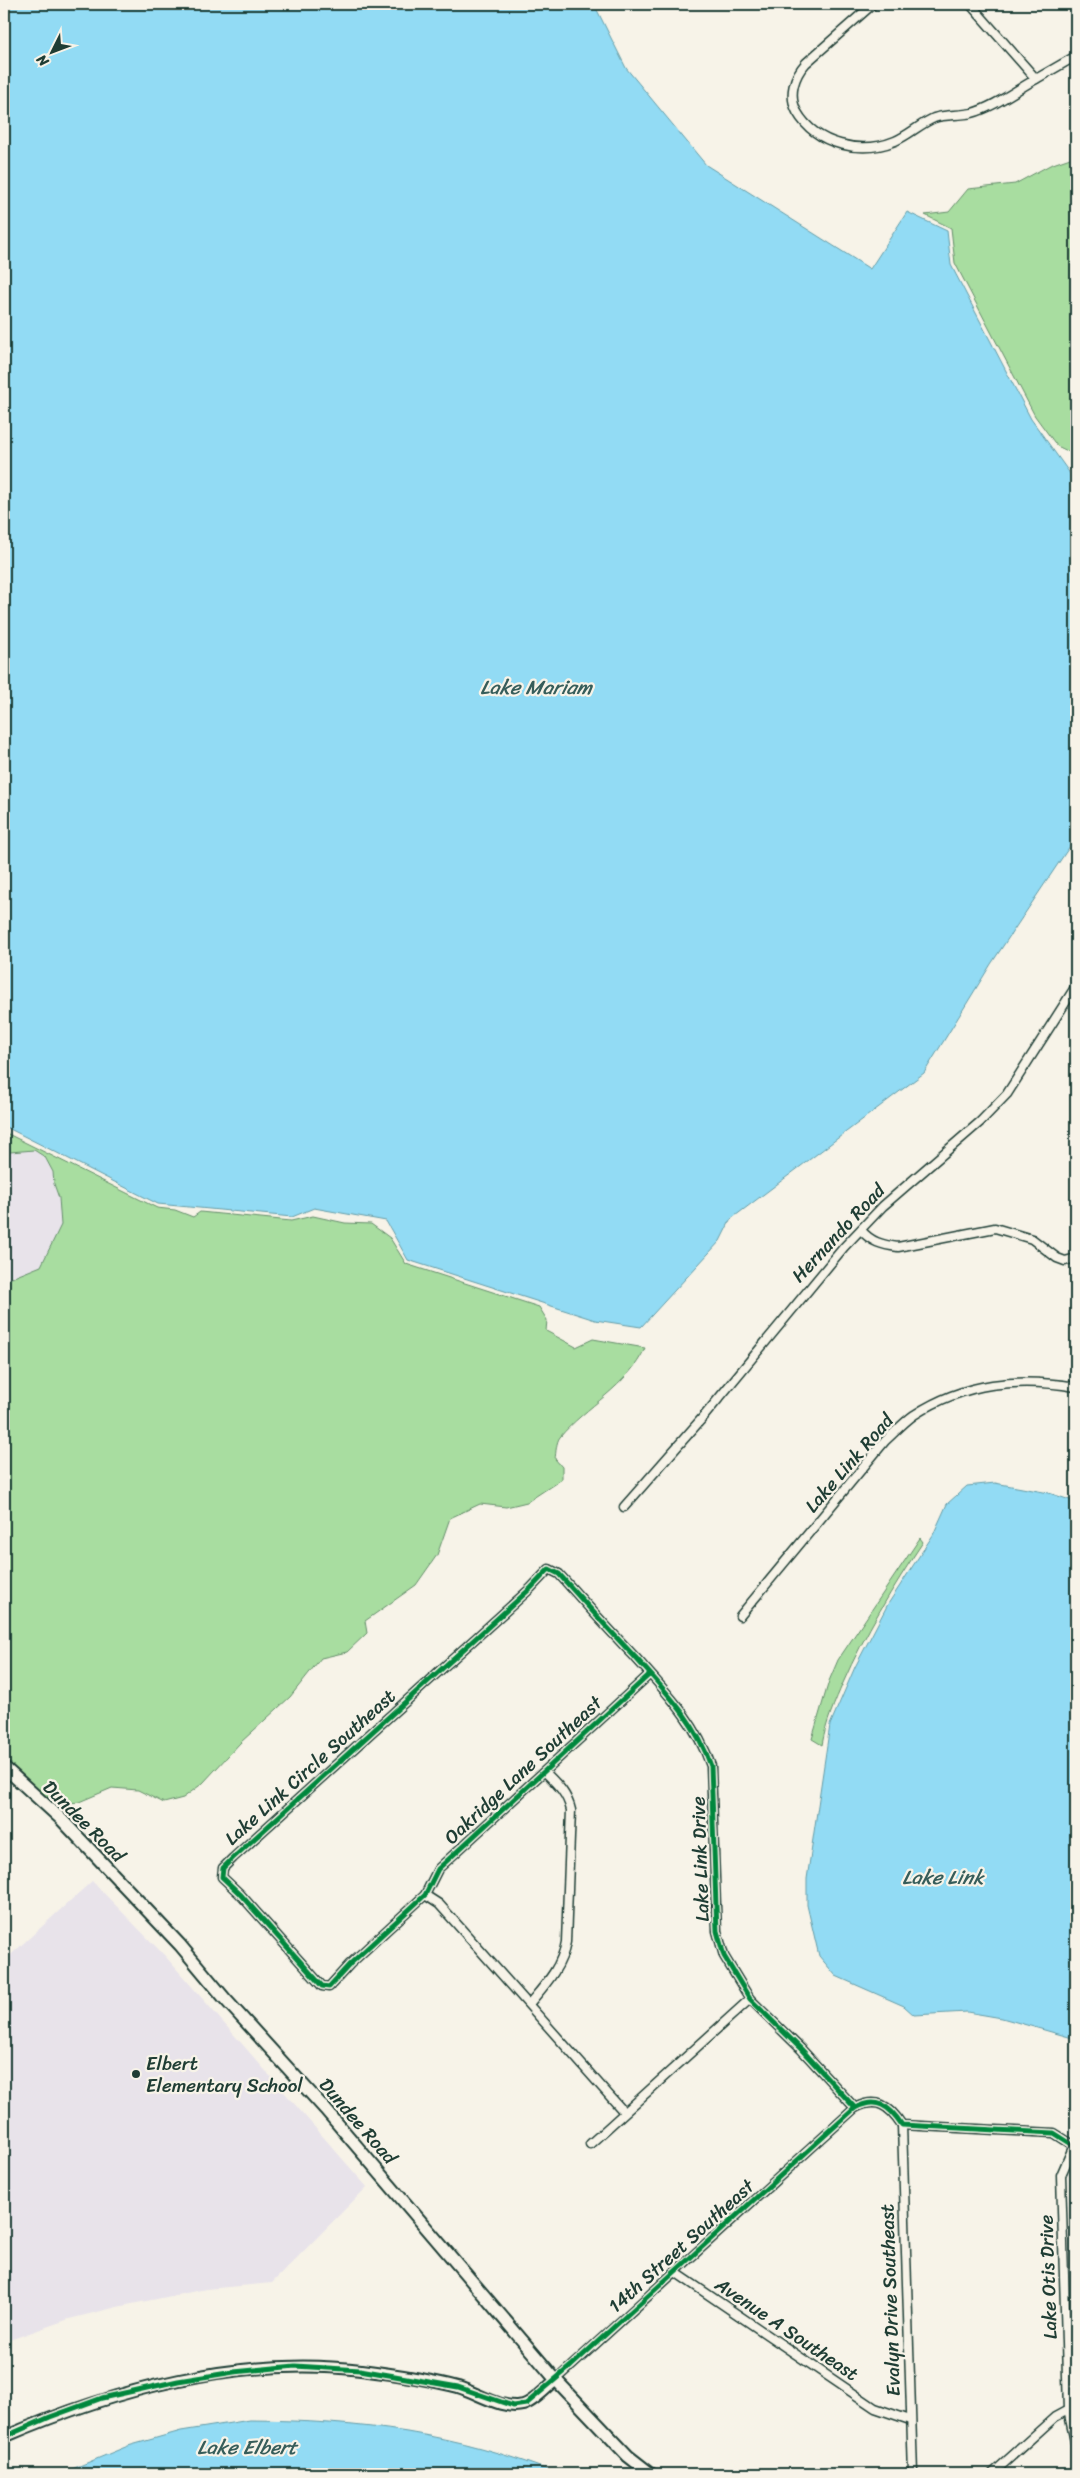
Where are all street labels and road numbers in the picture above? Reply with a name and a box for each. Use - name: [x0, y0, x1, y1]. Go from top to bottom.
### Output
- street label: Hernando Road: [783, 1175, 894, 1290]
- street label: Lake Link Road: [796, 1404, 903, 1520]
- street label: Lake Link Circle Southeast: [217, 1681, 403, 1853]
- street label: Oakridge Lane Southeast: [436, 1687, 611, 1853]
- street label: Dundee Road: [35, 1772, 135, 1872]
- street label: Lake Link Drive: [681, 1796, 719, 1922]
- street label: Dundee Road: [311, 2070, 407, 2173]
- street label: 14th Street Southeast: [600, 2170, 763, 2321]
- street label: Evalyn Drive Southeast: [870, 2203, 910, 2397]
- street label: Lake Otis Drive: [1029, 2214, 1067, 2340]
- street label: Avenue A Southeast: [707, 2268, 866, 2390]

